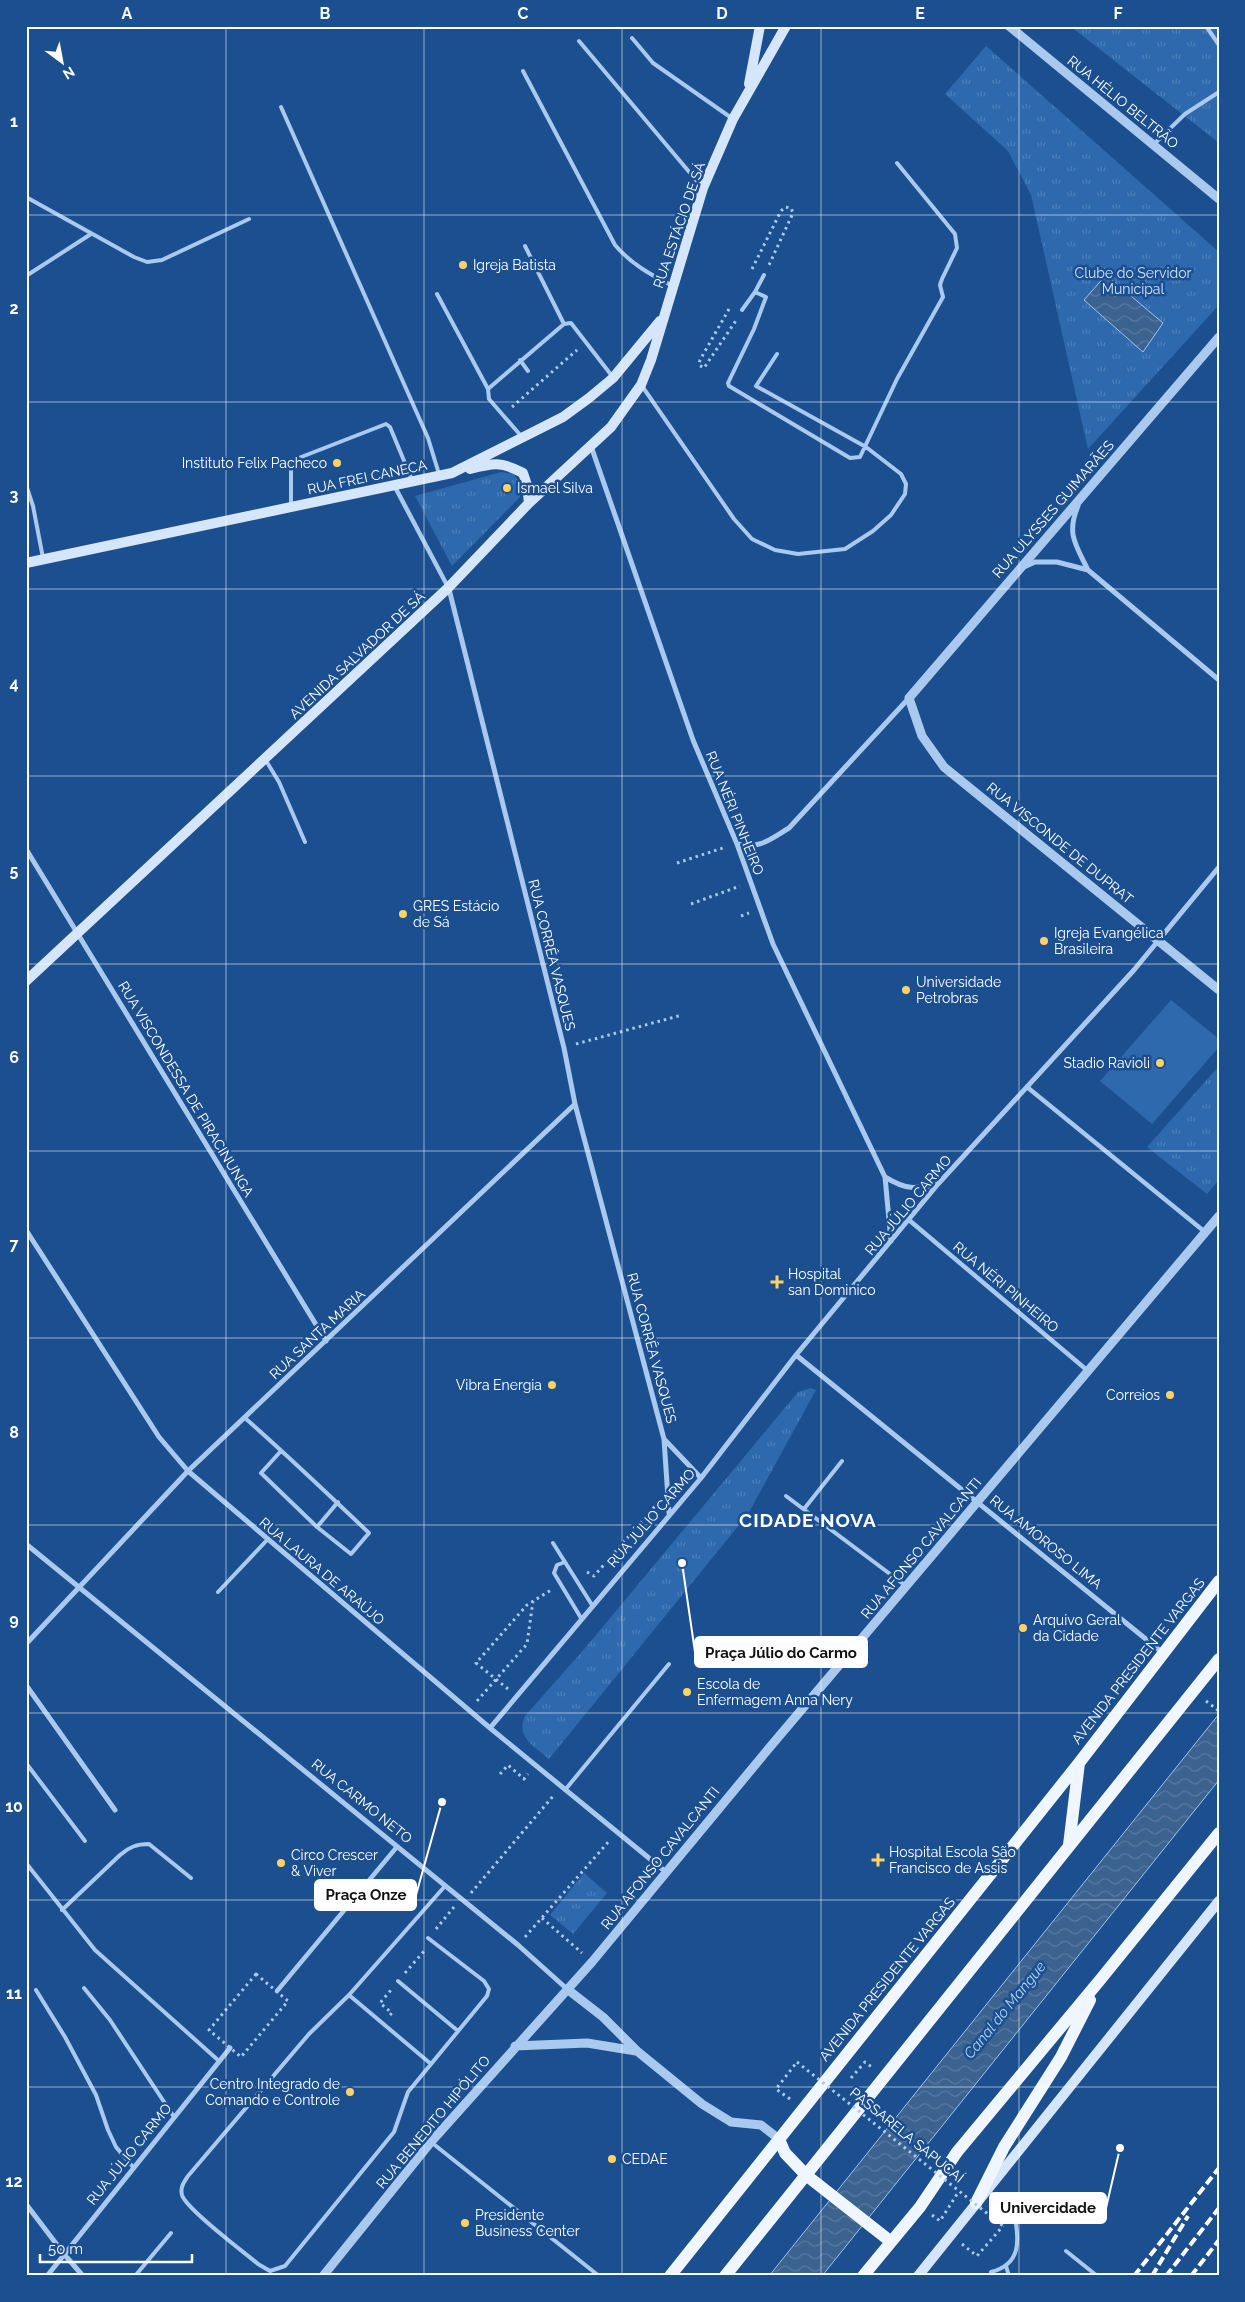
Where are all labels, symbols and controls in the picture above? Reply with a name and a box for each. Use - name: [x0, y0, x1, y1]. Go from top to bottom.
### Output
- text: A: [122, 4, 133, 23]
- text: B: [320, 4, 331, 23]
- text: C: [518, 4, 529, 23]
- text: D: [716, 4, 728, 23]
- text: E: [915, 4, 925, 23]
- text: F: [1113, 4, 1123, 23]
- north arrow: [38, 38, 88, 88]
- street label: RUA HÉLIO BELTRÃO: [1064, 52, 1182, 152]
- text: N: [60, 63, 78, 83]
- text: 1: [10, 112, 18, 131]
- street label: RUA ESTÁCIO DE SÁ: [649, 159, 708, 290]
- place label: Igreja Batista: [473, 257, 556, 273]
- marker: Igreja Batista: [457, 259, 469, 271]
- park label: Clube do Servidor Municipal: [1075, 265, 1192, 297]
- text: 2: [9, 299, 19, 318]
- street label: RUA ULYSSES GUIMARÃES: [988, 436, 1117, 581]
- place label: Instituto Felix Pacheco: [182, 455, 327, 471]
- street label: RUA FREI CANECA: [306, 456, 429, 497]
- marker: Instituto Felix Pacheco: [331, 457, 343, 469]
- place label: Ismael Silva: [517, 480, 593, 496]
- marker: Ismael Silva: [501, 482, 513, 494]
- text: 3: [10, 486, 19, 505]
- street label: AVENIDA SALVADOR DE SÁ: [285, 587, 428, 722]
- text: 4: [9, 674, 19, 693]
- street label: RUA NÉRI PINHEIRO: [703, 748, 768, 877]
- street label: RUA VISCONDE DE DUPRAT: [984, 779, 1137, 907]
- text: 5: [10, 861, 19, 880]
- street label: RUA CORRÊA VASQUES: [525, 877, 580, 1033]
- place label: GRES Estácio de Sá: [413, 898, 499, 930]
- marker: GRES Estácio de Sá: [397, 908, 409, 920]
- place label: Igreja Evangélica Brasileira: [1054, 925, 1164, 957]
- marker: Igreja Evangélica Brasileira: [1038, 935, 1050, 947]
- place label: Universidade Petrobras: [916, 974, 1001, 1006]
- street label: RUA VISCONDESSA DE PIRACINUNGA: [115, 978, 257, 1200]
- marker: Universidade Petrobras: [900, 984, 912, 996]
- text: 6: [9, 1048, 19, 1067]
- place label: Stadio Ravioli: [1064, 1055, 1150, 1071]
- marker: Stadio Ravioli: [1154, 1057, 1166, 1069]
- street label: RUA JÚLIO CARMO: [861, 1151, 954, 1258]
- text: 7: [10, 1235, 19, 1254]
- street label: RUA NÉRI PINHEIRO: [950, 1238, 1062, 1336]
- place label: Hospital san Dominico: [788, 1266, 876, 1298]
- street label: RUA CORRÊA VASQUES: [624, 1271, 681, 1426]
- marker: Hospital san Dominico: [770, 1275, 784, 1289]
- street label: RUA SANTA MARIA: [266, 1285, 368, 1382]
- place label: Vibra Energia: [456, 1377, 542, 1393]
- marker: Vibra Energia: [546, 1379, 558, 1391]
- place label: Correios: [1106, 1387, 1160, 1403]
- marker: Correios: [1164, 1389, 1176, 1401]
- text: 8: [9, 1423, 19, 1442]
- street label: RUA JÚLIO CARMO: [603, 1465, 698, 1571]
- street label: RUA AFONSO CAVALCANTI: [857, 1474, 985, 1622]
- street label: RUA AMOROSO LIMA: [987, 1492, 1106, 1592]
- district label: CIDADE NOVA: [739, 1509, 877, 1531]
- street label: RUA LAURA DE ARAÚJO: [256, 1513, 388, 1628]
- street label: AVENIDA PRESIDENTE VARGAS: [1068, 1574, 1208, 1747]
- text: 9: [9, 1610, 19, 1629]
- place label: Arquivo Geral da Cidade: [1033, 1612, 1121, 1644]
- marker: Arquivo Geral da Cidade: [1017, 1622, 1029, 1634]
- callout: Praça Júlio do Carmo: [695, 1637, 867, 1667]
- text: Praça Júlio do Carmo: [705, 1644, 857, 1662]
- place label: Escola de Enfermagem Anna Nery: [697, 1676, 853, 1708]
- marker: Escola de Enfermagem Anna Nery: [681, 1686, 693, 1698]
- street label: RUA CARMO NETO: [309, 1756, 415, 1846]
- street label: RUA AFONSO CAVALCANTI: [598, 1784, 722, 1932]
- text: 10: [5, 1797, 23, 1816]
- place label: Hospital Escola São Francisco de Assis: [889, 1844, 1016, 1876]
- place label: Circo Crescer & Viver: [291, 1847, 378, 1879]
- marker: Hospital Escola São Francisco de Assis: [871, 1853, 885, 1867]
- marker: Circo Crescer & Viver: [275, 1857, 287, 1869]
- callout: Praça Onze: [315, 1880, 416, 1910]
- text: Praça Onze: [326, 1886, 406, 1904]
- street label: AVENIDA PRESIDENTE VARGAS: [816, 1893, 958, 2064]
- water label: Canal do Mangue: [960, 1958, 1050, 2062]
- text: 11: [6, 1984, 22, 2003]
- street label: RUA BENEDITO HIPÓLITO: [372, 2052, 493, 2192]
- place label: Centro Integrado de Comando e Controle: [205, 2076, 340, 2108]
- street label: PASSARELA SAPUCAÍ: [847, 2083, 968, 2186]
- marker: Centro Integrado de Comando e Controle: [344, 2086, 356, 2098]
- street label: RUA JÚLIO CARMO: [83, 2100, 175, 2208]
- place label: CEDAE: [622, 2151, 668, 2167]
- marker: CEDAE: [606, 2153, 618, 2165]
- text: 12: [6, 2172, 22, 2191]
- callout: Univercidade: [990, 2193, 1106, 2223]
- text: Univercidade: [1000, 2199, 1096, 2217]
- place label: Presidente Business Center: [475, 2207, 580, 2239]
- marker: Presidente Business Center: [459, 2217, 471, 2229]
- scale bar: [40, 2232, 192, 2264]
- text: 50 m: [48, 2240, 83, 2258]

